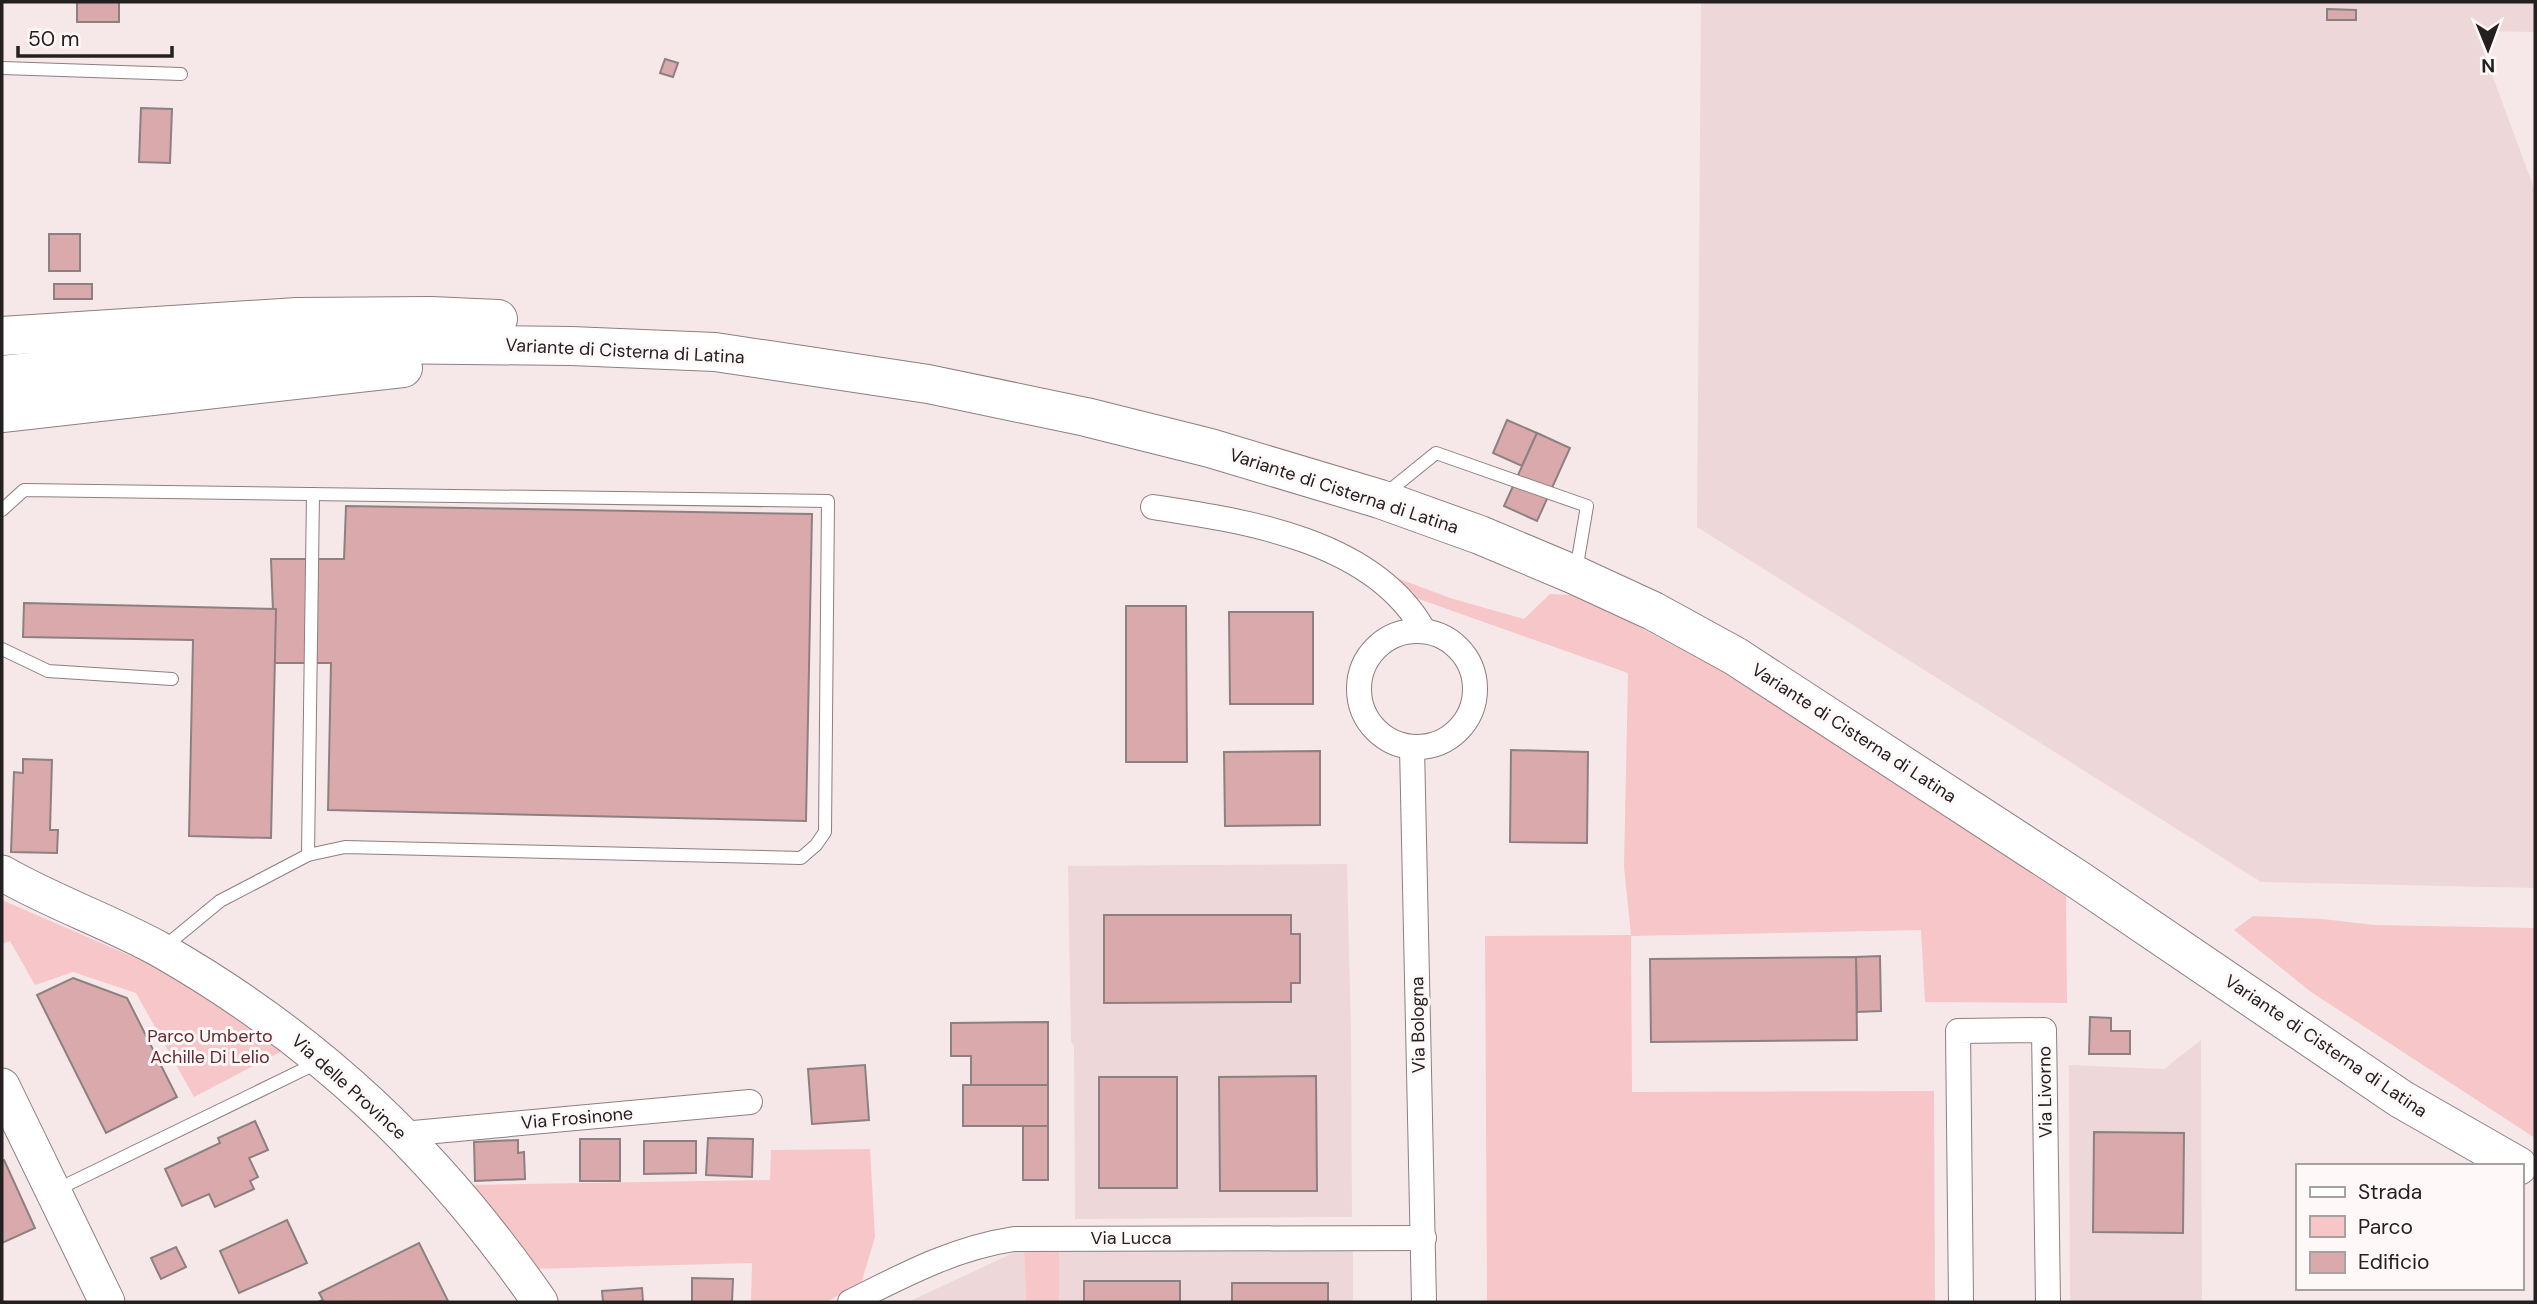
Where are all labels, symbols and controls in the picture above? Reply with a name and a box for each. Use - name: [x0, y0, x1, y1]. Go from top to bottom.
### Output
- scale bar: [18, 14, 172, 58]
- north arrow: [2453, 14, 2523, 84]
- text: 50 m: [28, 25, 79, 53]
- text: N: [2481, 53, 2495, 78]
- street label: Variante di Cisterna di Latina: [505, 333, 745, 369]
- street label: Variante di Cisterna di Latina: [1226, 443, 1462, 539]
- street label: Variante di Cisterna di Latina: [1747, 658, 1961, 808]
- street label: Variante di Cisterna di Latina: [2220, 969, 2432, 1123]
- street label: Via Bologna: [1405, 976, 1431, 1074]
- park label: Parco Umberto Achille Di Lelio: [147, 1024, 273, 1069]
- street label: Via delle Province: [286, 1029, 412, 1145]
- street label: Via Livorno: [2032, 1046, 2058, 1138]
- street label: Via Frosinone: [520, 1101, 634, 1135]
- legend: [2296, 1164, 2523, 1290]
- text: Strada: [2358, 1178, 2422, 1206]
- text: Parco: [2358, 1213, 2413, 1241]
- street label: Via Lucca: [1090, 1226, 1172, 1250]
- text: Edificio: [2358, 1248, 2429, 1276]

